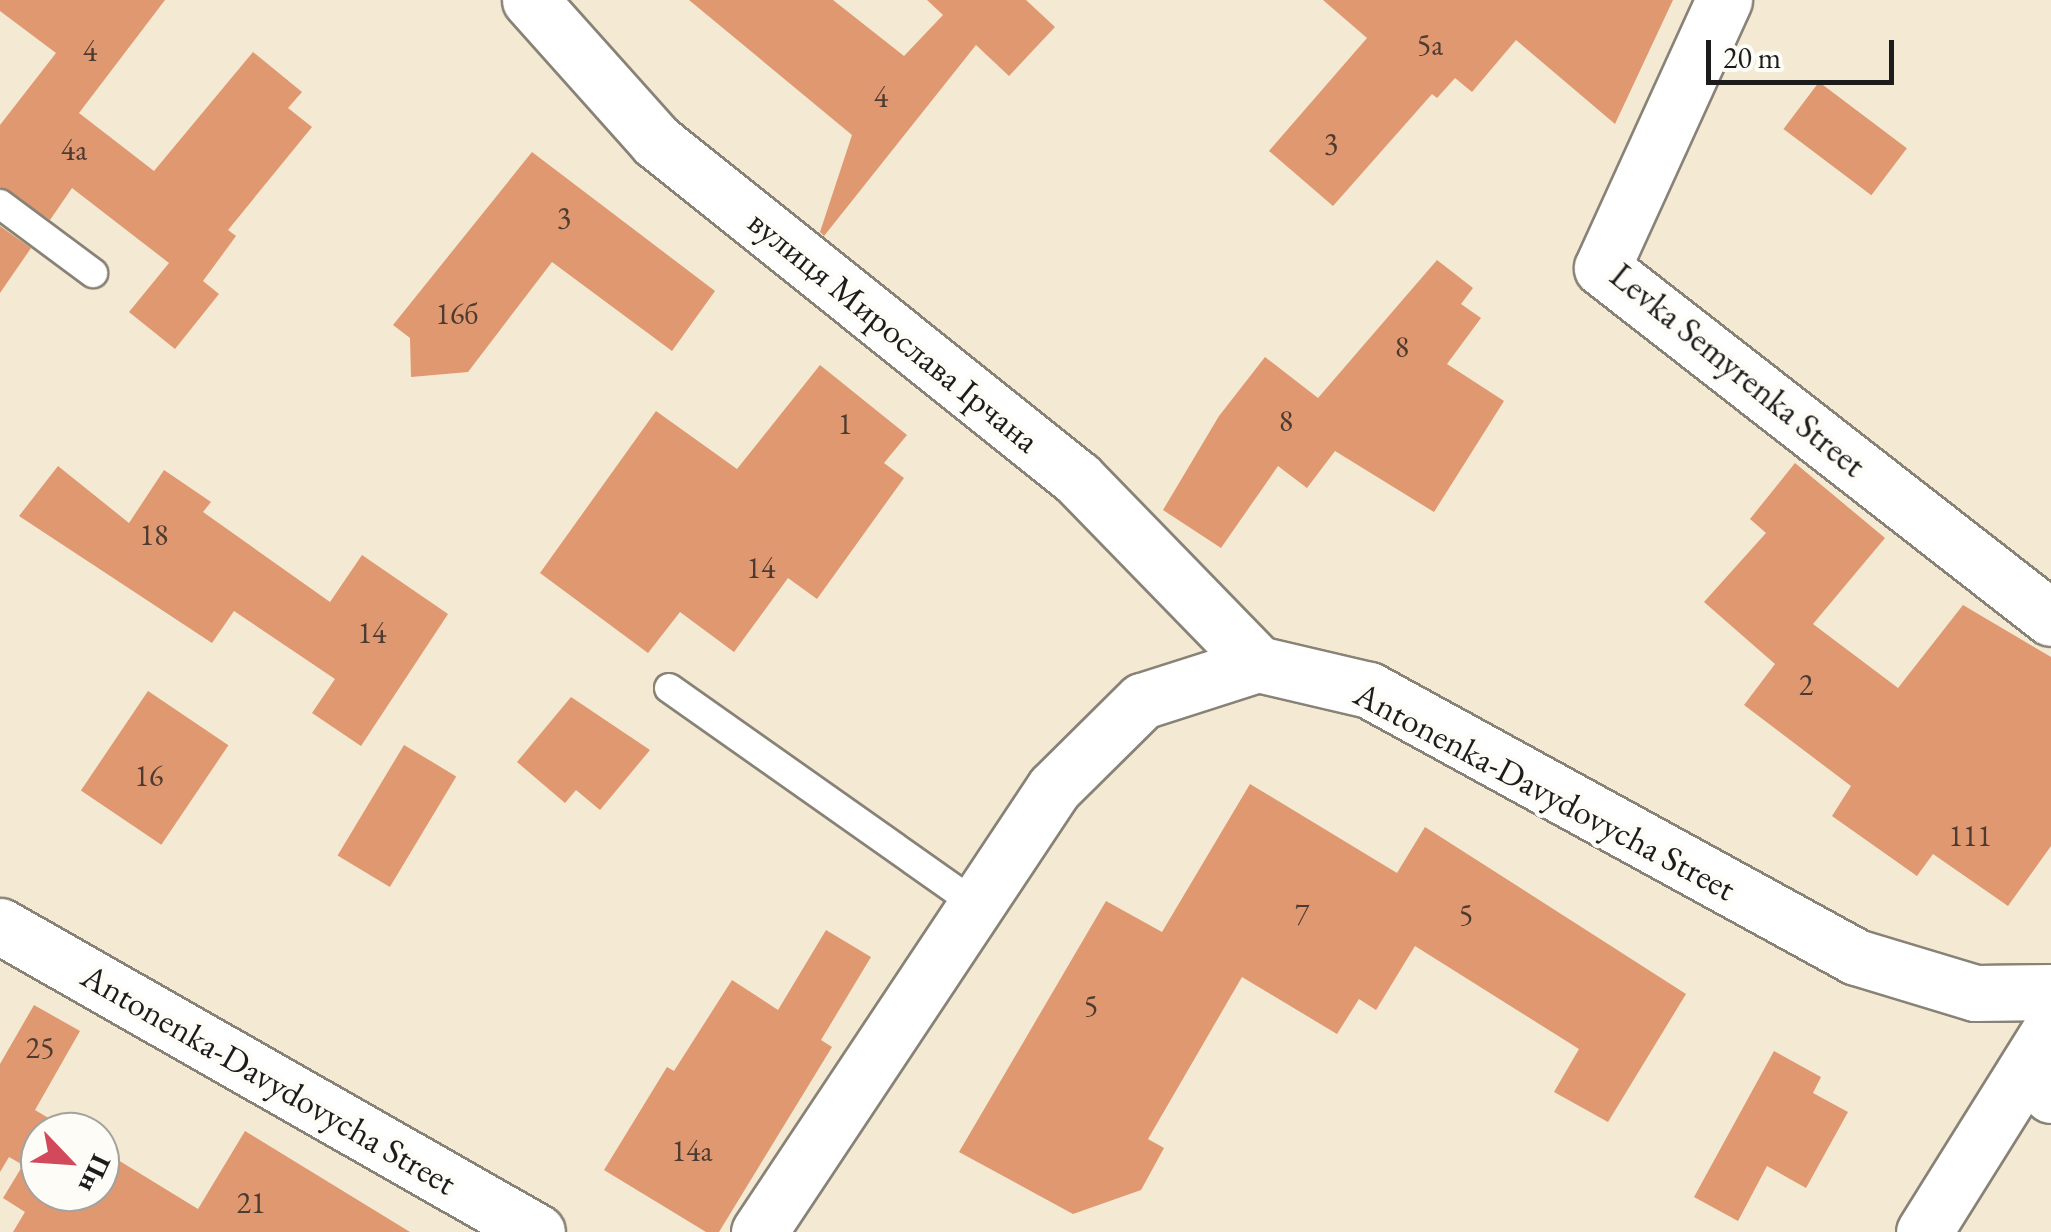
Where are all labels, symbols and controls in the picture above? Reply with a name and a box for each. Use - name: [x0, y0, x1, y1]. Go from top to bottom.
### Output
- scale bar: [1711, 20, 1898, 82]
- house number: 5а: [1417, 27, 1443, 63]
- house number: 4: [83, 33, 97, 69]
- text: 20 m: [1723, 38, 1781, 77]
- house number: 4: [874, 79, 888, 115]
- house number: 3: [1324, 126, 1338, 162]
- house number: 4а: [61, 132, 87, 168]
- house number: 3: [557, 200, 571, 236]
- street label: вулиця Мирослава Ірчана: [740, 201, 1048, 461]
- street label: Levka Semyrenka Street: [1602, 254, 1874, 486]
- house number: 16б: [436, 296, 478, 332]
- house number: 8: [1395, 329, 1409, 365]
- house number: 8: [1279, 403, 1293, 439]
- house number: 1: [838, 406, 852, 442]
- house number: 18: [140, 517, 168, 553]
- house number: 14: [747, 550, 775, 586]
- house number: 14: [358, 615, 386, 651]
- house number: 2: [1799, 667, 1813, 703]
- street label: Antonenka-Davydovycha Street: [1347, 673, 1743, 909]
- house number: 16: [135, 758, 163, 794]
- house number: 111: [1948, 818, 1992, 854]
- house number: 7: [1295, 896, 1309, 932]
- house number: 5: [1459, 897, 1473, 933]
- street label: Antonenka-Davydovycha Street: [74, 954, 464, 1204]
- house number: 5: [1084, 988, 1098, 1024]
- house number: 25: [26, 1030, 54, 1066]
- north arrow: [20, 1112, 120, 1212]
- house number: 14а: [672, 1133, 712, 1169]
- text: Пн: [71, 1149, 120, 1199]
- house number: 21: [237, 1185, 265, 1221]

